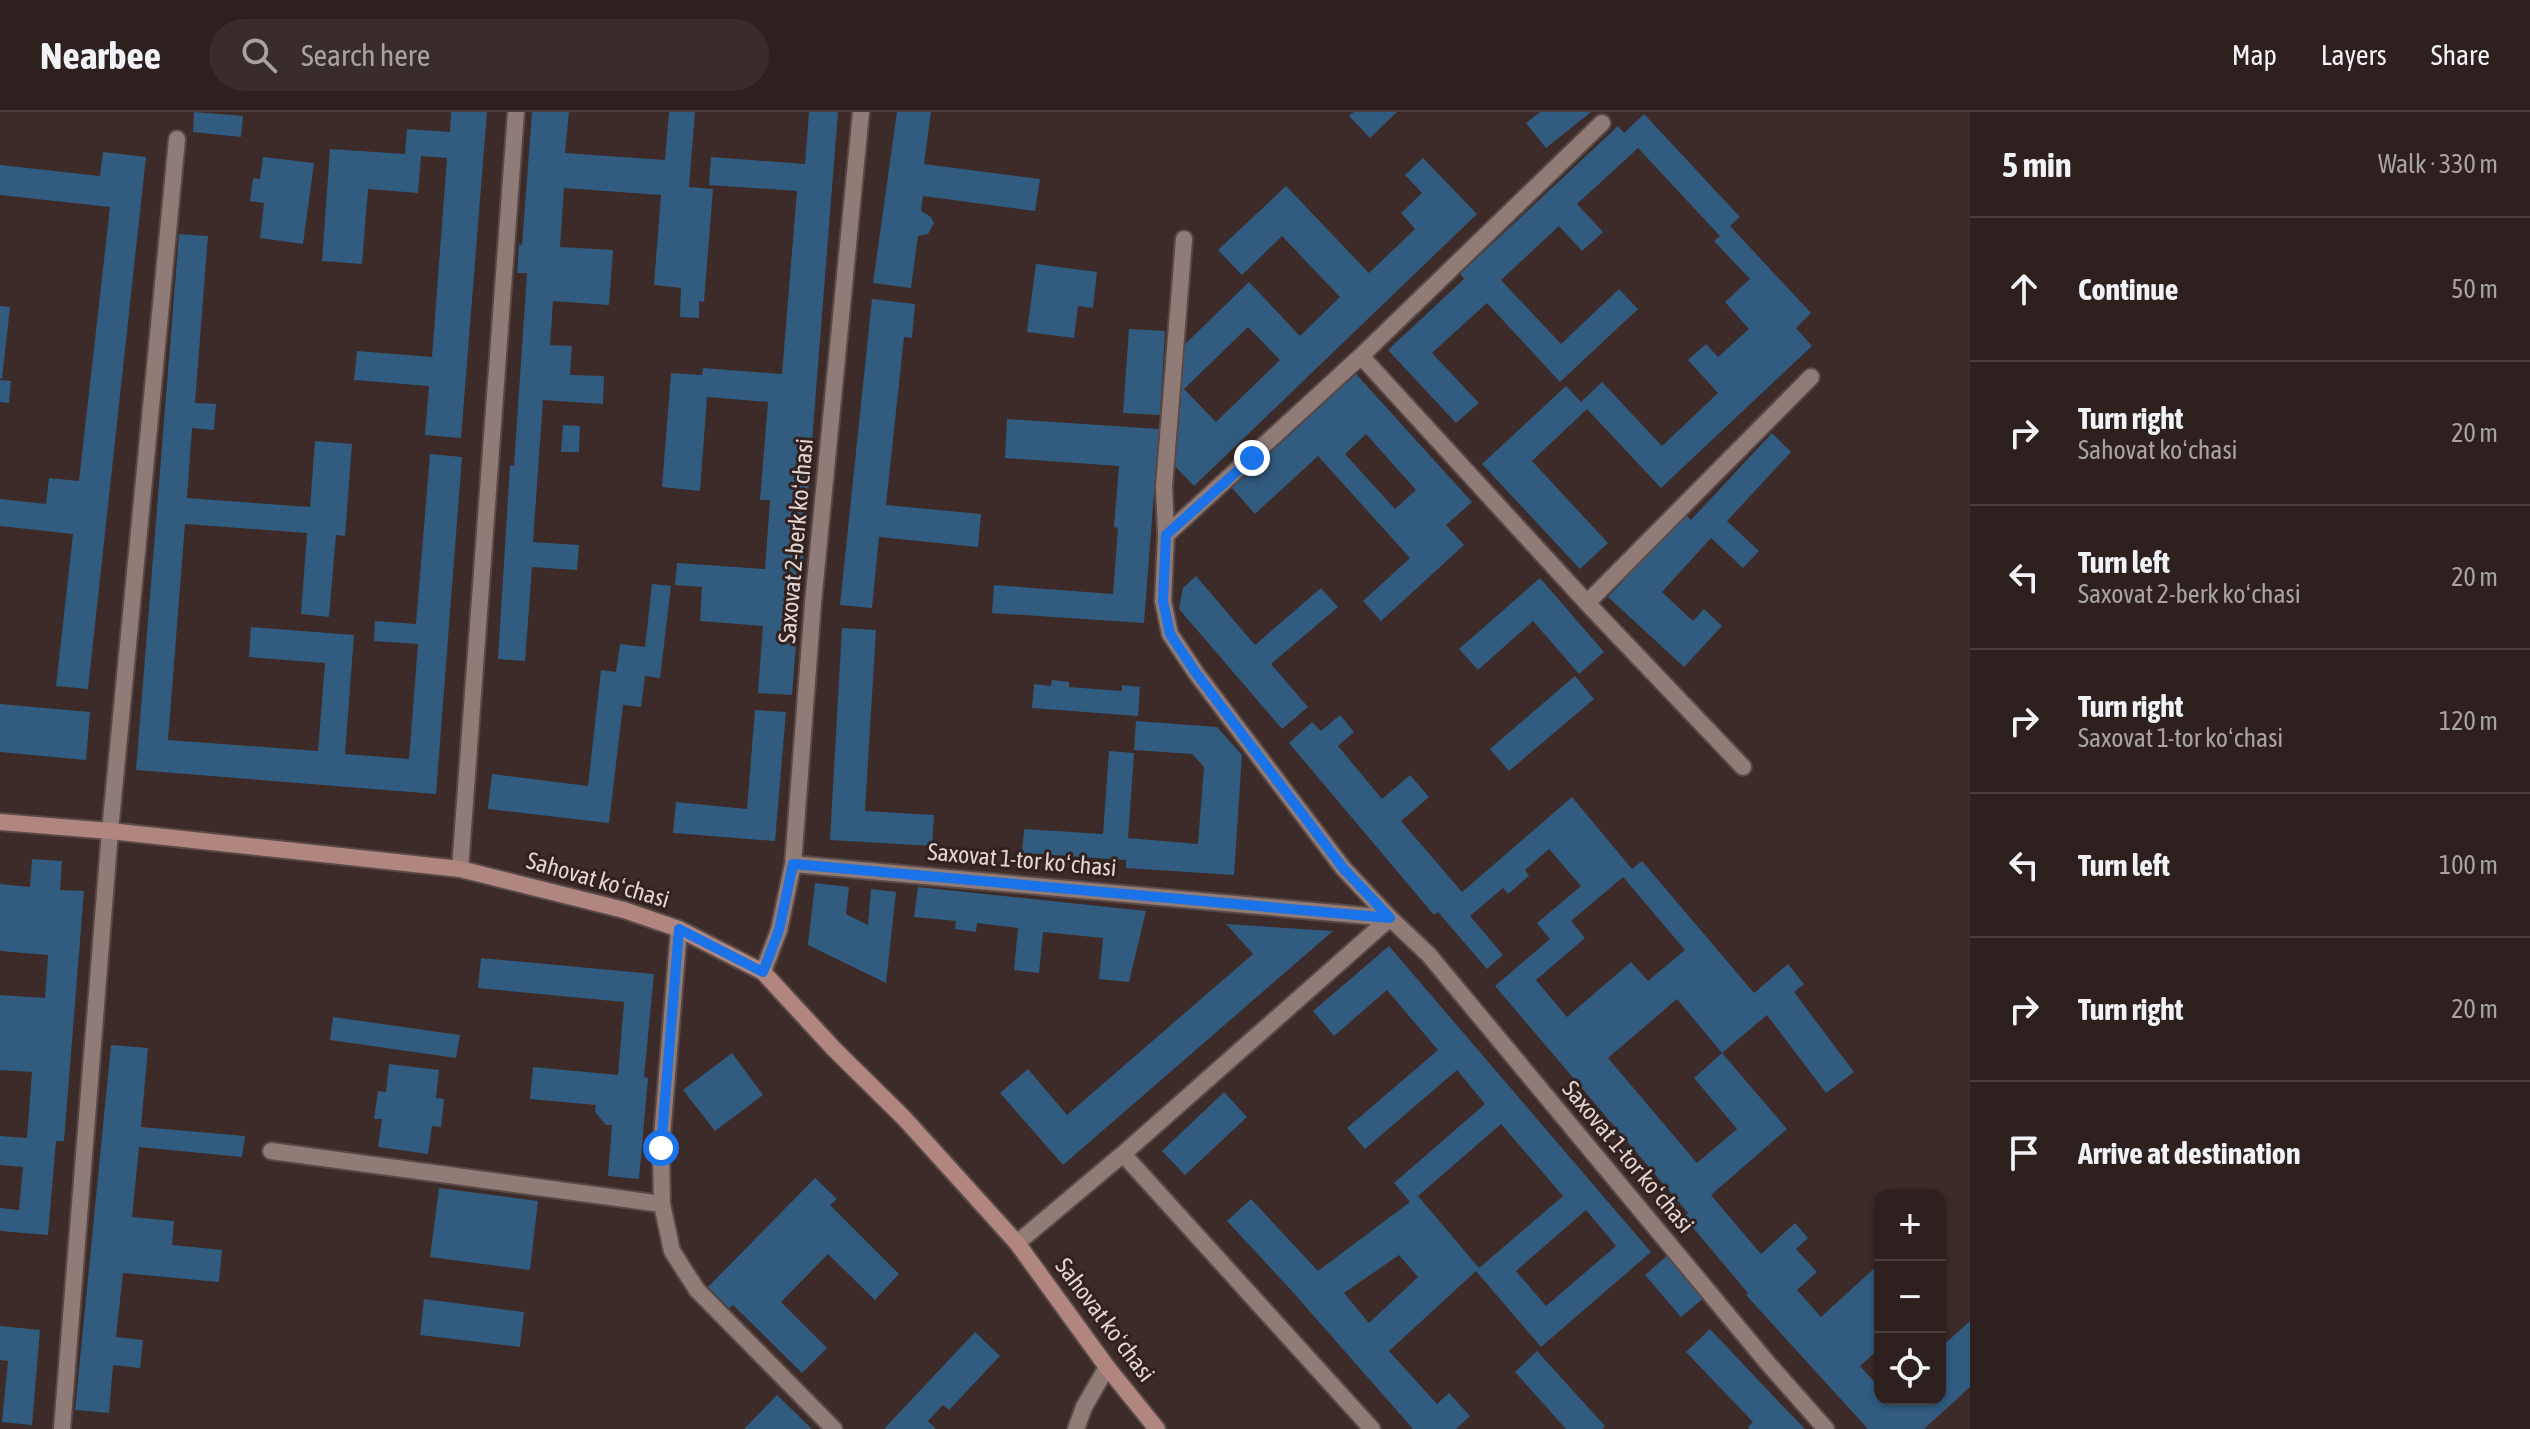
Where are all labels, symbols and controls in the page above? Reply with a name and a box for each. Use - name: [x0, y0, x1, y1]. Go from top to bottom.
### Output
- search box: [209, 19, 769, 91]
- icon: search: [237, 33, 281, 77]
- text: Nearbee: [40, 34, 161, 77]
- text: Search here: [301, 38, 430, 72]
- text: Map: [2232, 39, 2277, 71]
- text: Layers: [2321, 39, 2387, 71]
- text: Share: [2431, 39, 2490, 71]
- text: 5 min: [2002, 145, 2071, 184]
- text: Walk · 330 m: [2378, 149, 2498, 179]
- icon: ahead: [2002, 267, 2046, 311]
- text: Continue: [2078, 272, 2178, 306]
- text: 50 m: [2451, 274, 2498, 304]
- text: Turn right: [2078, 401, 2184, 435]
- icon: right: [2002, 411, 2046, 455]
- text: 20 m: [2451, 418, 2498, 448]
- text: Sahovat koʻchasi: [2078, 435, 2238, 465]
- street label: Saxovat 2-berk koʻchasi: [773, 437, 818, 645]
- route end: [1234, 440, 1270, 476]
- text: Turn left: [2078, 545, 2170, 579]
- icon: left: [2002, 555, 2046, 599]
- text: 20 m: [2451, 562, 2498, 592]
- text: Saxovat 2-berk koʻchasi: [2078, 579, 2301, 609]
- text: Turn right: [2078, 689, 2184, 723]
- icon: right: [2002, 699, 2046, 743]
- text: 120 m: [2439, 706, 2498, 736]
- text: Saxovat 1-tor koʻchasi: [2078, 723, 2283, 753]
- street label: Saxovat 1-tor koʻchasi: [926, 838, 1118, 881]
- icon: left: [2002, 843, 2046, 887]
- street label: Sahovat koʻchasi: [524, 846, 673, 913]
- text: Turn left: [2078, 848, 2170, 882]
- text: 100 m: [2439, 850, 2498, 880]
- icon: right: [2002, 987, 2046, 1031]
- text: Turn right: [2078, 992, 2184, 1026]
- text: 20 m: [2451, 994, 2498, 1024]
- street label: Saxovat 1-tor koʻchasi: [1557, 1075, 1700, 1238]
- route start: [643, 1130, 679, 1166]
- icon: arrive: [2002, 1131, 2046, 1175]
- text: Arrive at destination: [2078, 1136, 2300, 1170]
- map controls: [1874, 1189, 1946, 1405]
- button: +: [1874, 1189, 1946, 1261]
- street label: Sahovat koʻchasi: [1050, 1253, 1161, 1387]
- button: −: [1874, 1261, 1946, 1333]
- button: locate: [1874, 1333, 1946, 1405]

